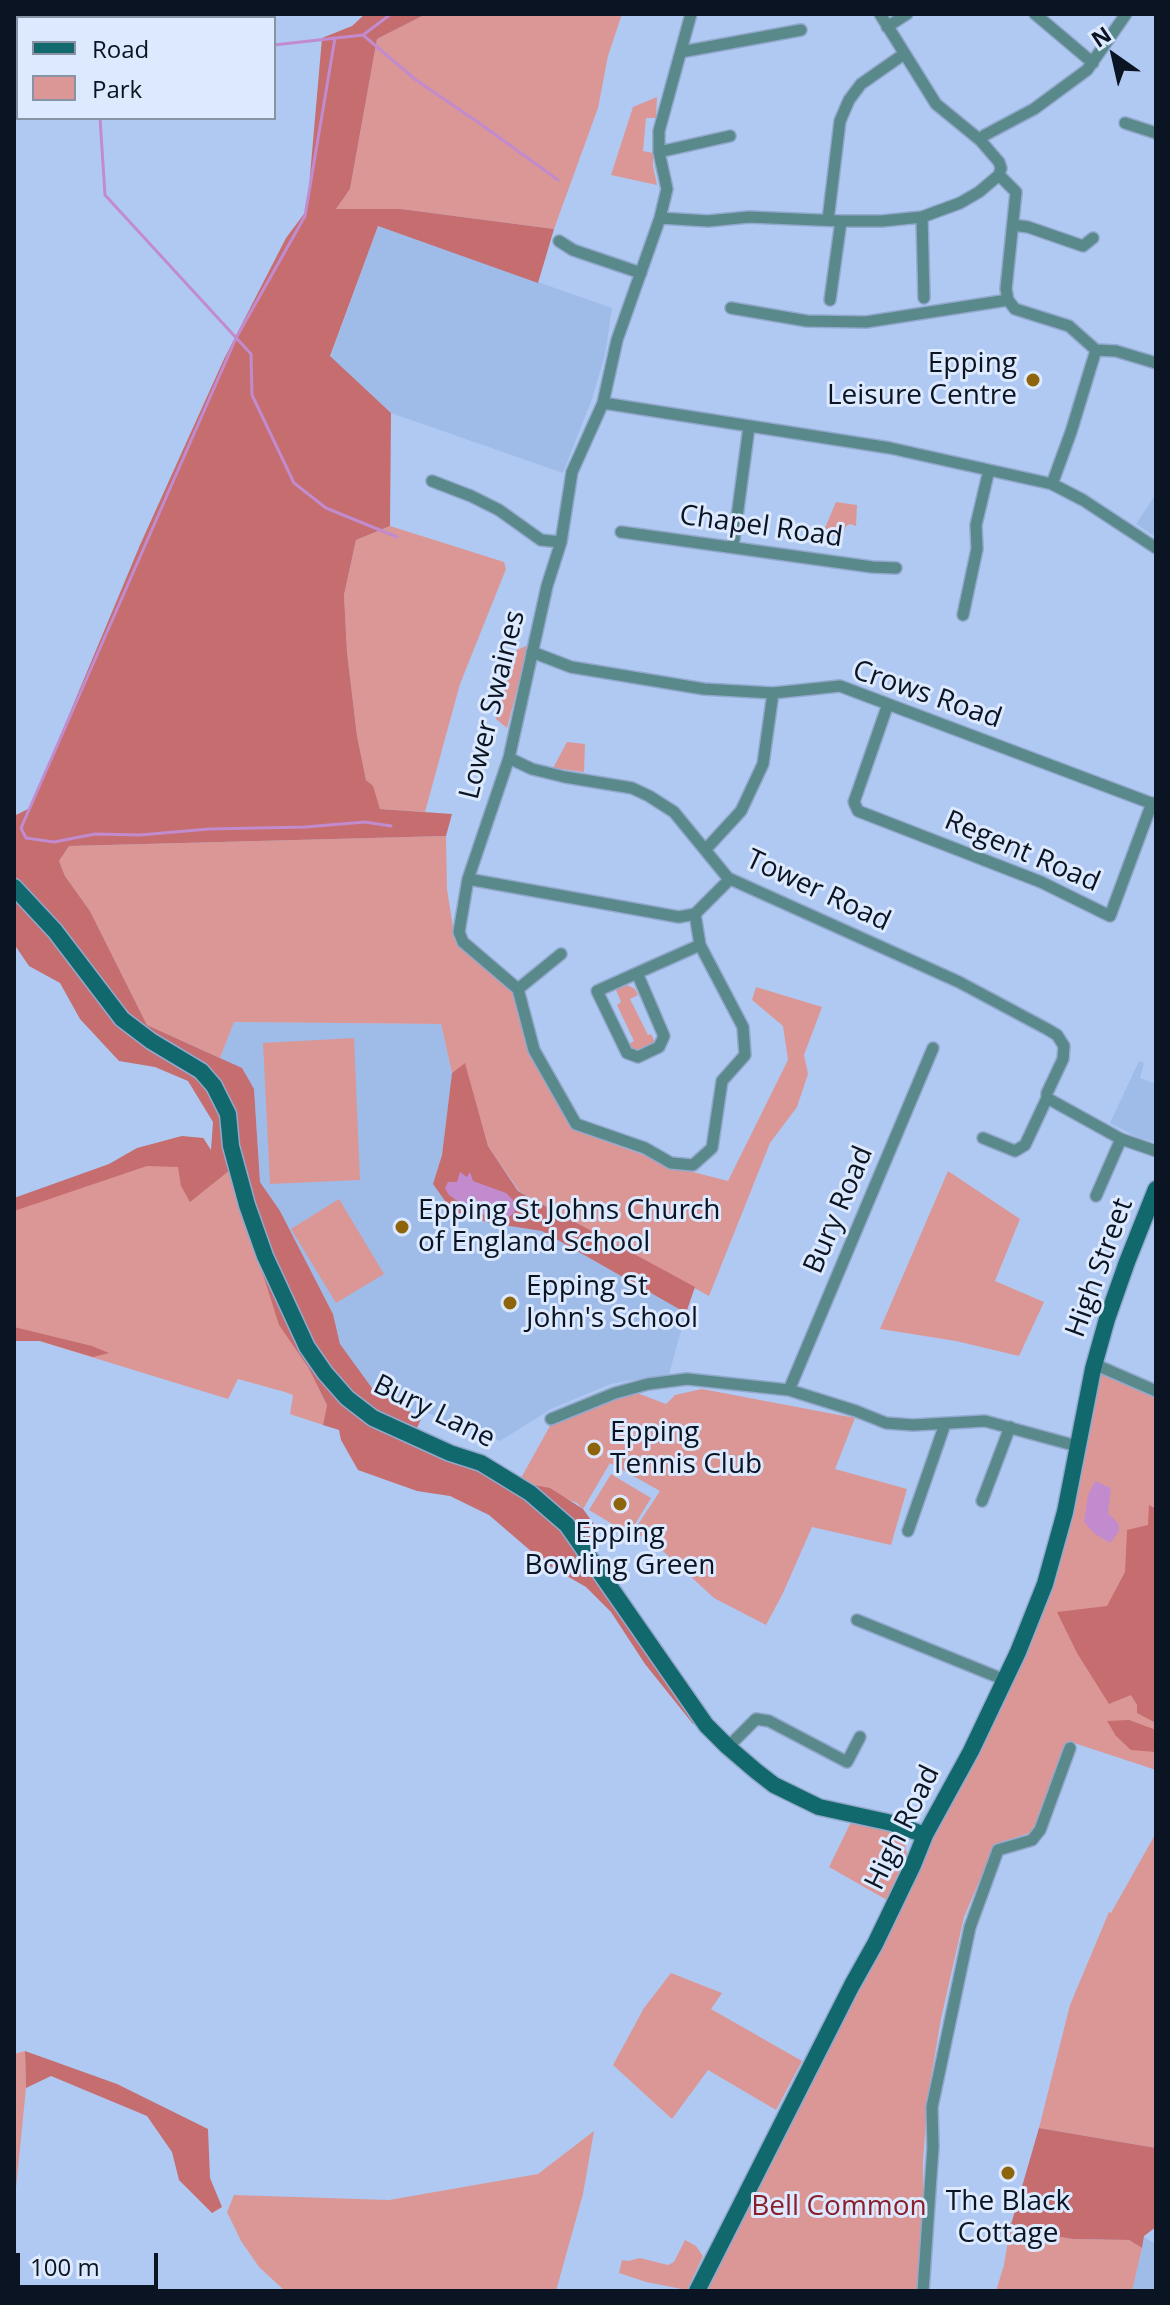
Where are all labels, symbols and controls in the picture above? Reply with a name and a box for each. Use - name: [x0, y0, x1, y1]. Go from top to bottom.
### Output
- legend: [16, 16, 276, 120]
- north arrow: [1074, 16, 1154, 96]
- text: N: [1085, 19, 1116, 54]
- text: Road: [92, 32, 149, 65]
- text: Park: [92, 72, 142, 105]
- place label: Epping Leisure Centre: [827, 347, 1017, 413]
- marker: Epping Leisure Centre: [1024, 371, 1042, 389]
- street label: Chapel Road: [677, 499, 845, 555]
- street label: Lower Swaines: [453, 607, 533, 803]
- street label: Crows Road: [848, 654, 1006, 736]
- street label: Regent Road: [939, 804, 1105, 900]
- street label: Tower Road: [741, 843, 895, 939]
- street label: Bury Road: [797, 1141, 881, 1279]
- place label: Epping St Johns Church of England School: [418, 1194, 720, 1260]
- street label: High Street: [1059, 1194, 1141, 1342]
- marker: Epping St Johns Church of England School: [393, 1218, 411, 1236]
- place label: Epping St John's School: [526, 1270, 698, 1336]
- marker: Epping St John's School: [501, 1294, 519, 1312]
- street label: Bury Lane: [368, 1368, 500, 1456]
- place label: Epping Tennis Club: [610, 1416, 762, 1482]
- marker: Epping Tennis Club: [585, 1440, 603, 1458]
- marker: Epping Bowling Green: [611, 1495, 629, 1513]
- place label: Epping Bowling Green: [525, 1517, 715, 1583]
- street label: High Road: [858, 1760, 948, 1896]
- marker: The Black Cottage: [999, 2164, 1017, 2182]
- place label: The Black Cottage: [946, 2185, 1070, 2251]
- park label: Bell Common: [751, 2190, 927, 2224]
- scale bar: [20, 2237, 162, 2287]
- text: 100 m: [30, 2250, 100, 2283]

